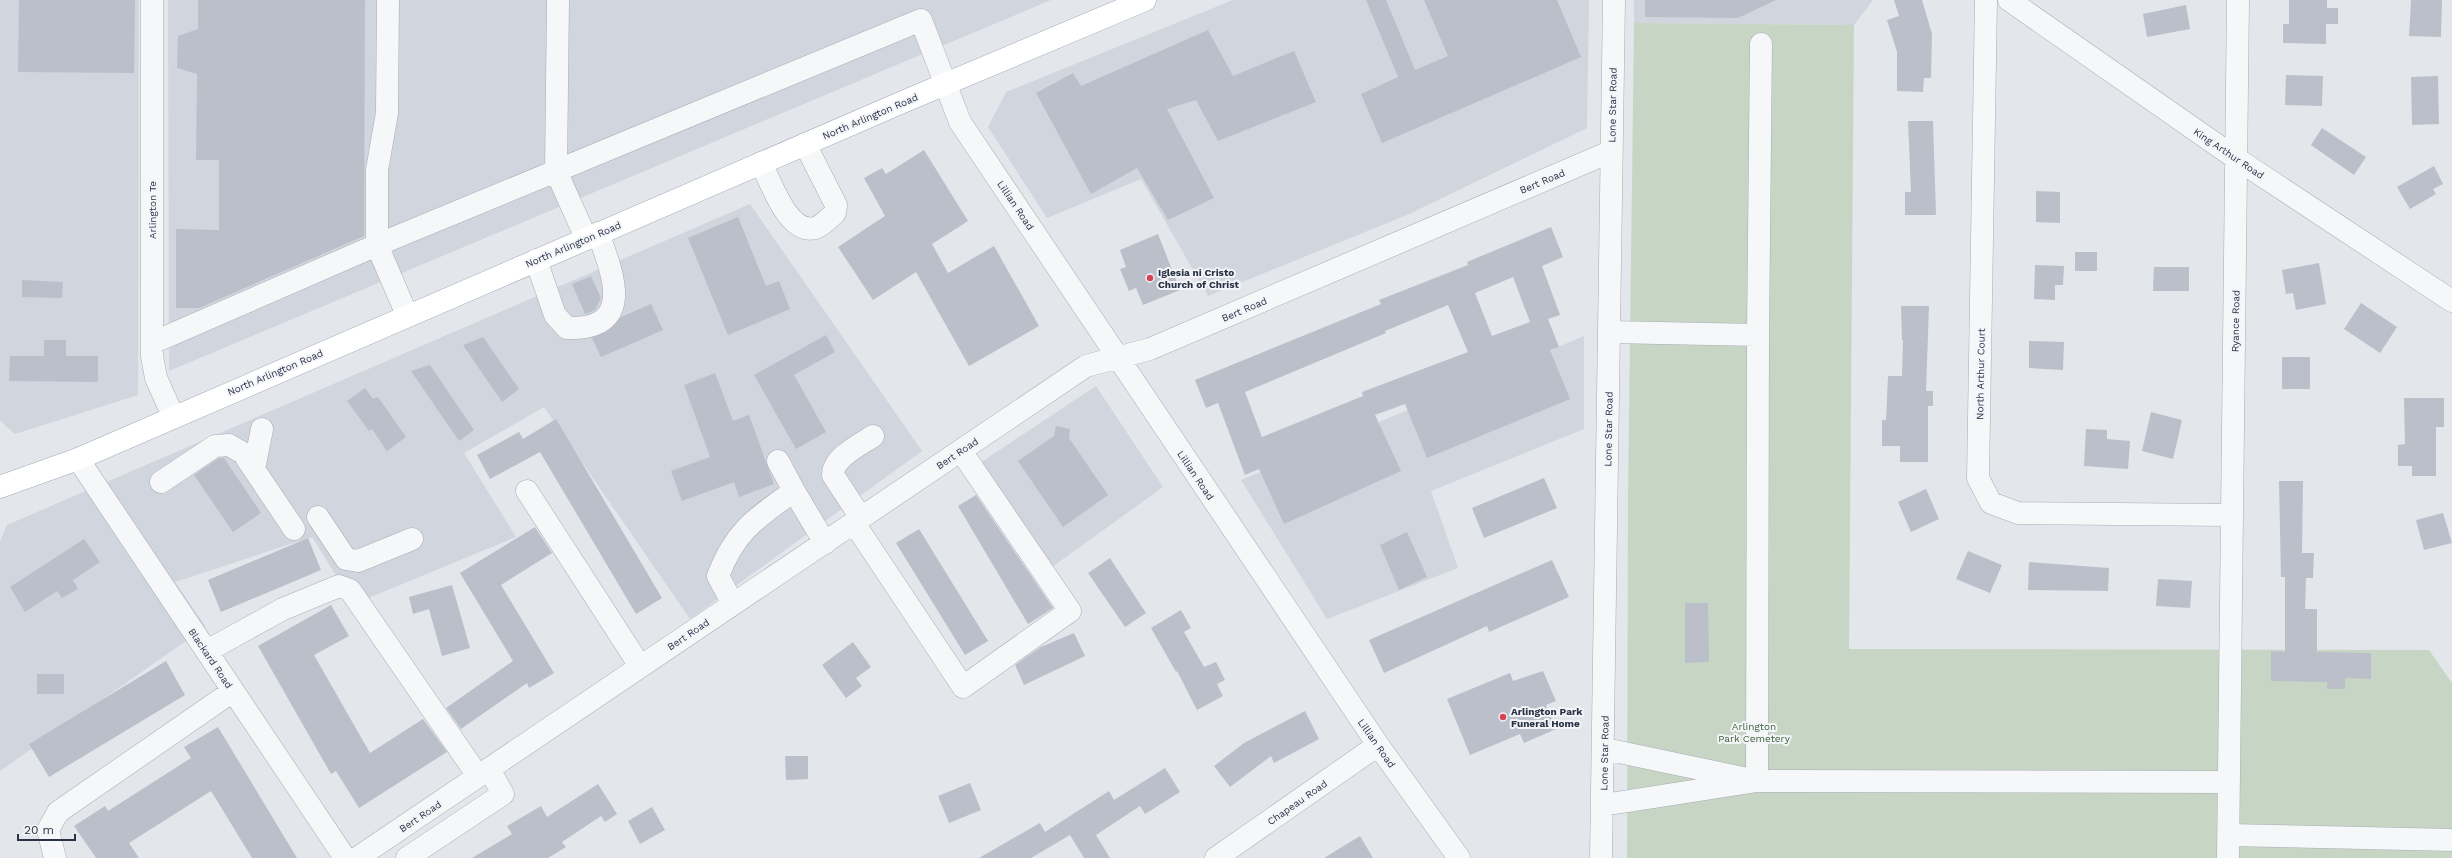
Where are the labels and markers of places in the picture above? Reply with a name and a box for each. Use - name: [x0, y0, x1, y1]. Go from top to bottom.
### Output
- place label: Iglesia ni Cristo Church of Christ: [1158, 267, 1240, 290]
- marker: Iglesia ni Cristo Church of Christ: [1145, 273, 1155, 283]
- place label: Arlington Park Funeral Home: [1511, 706, 1583, 729]
- marker: Arlington Park Funeral Home: [1498, 712, 1508, 722]

